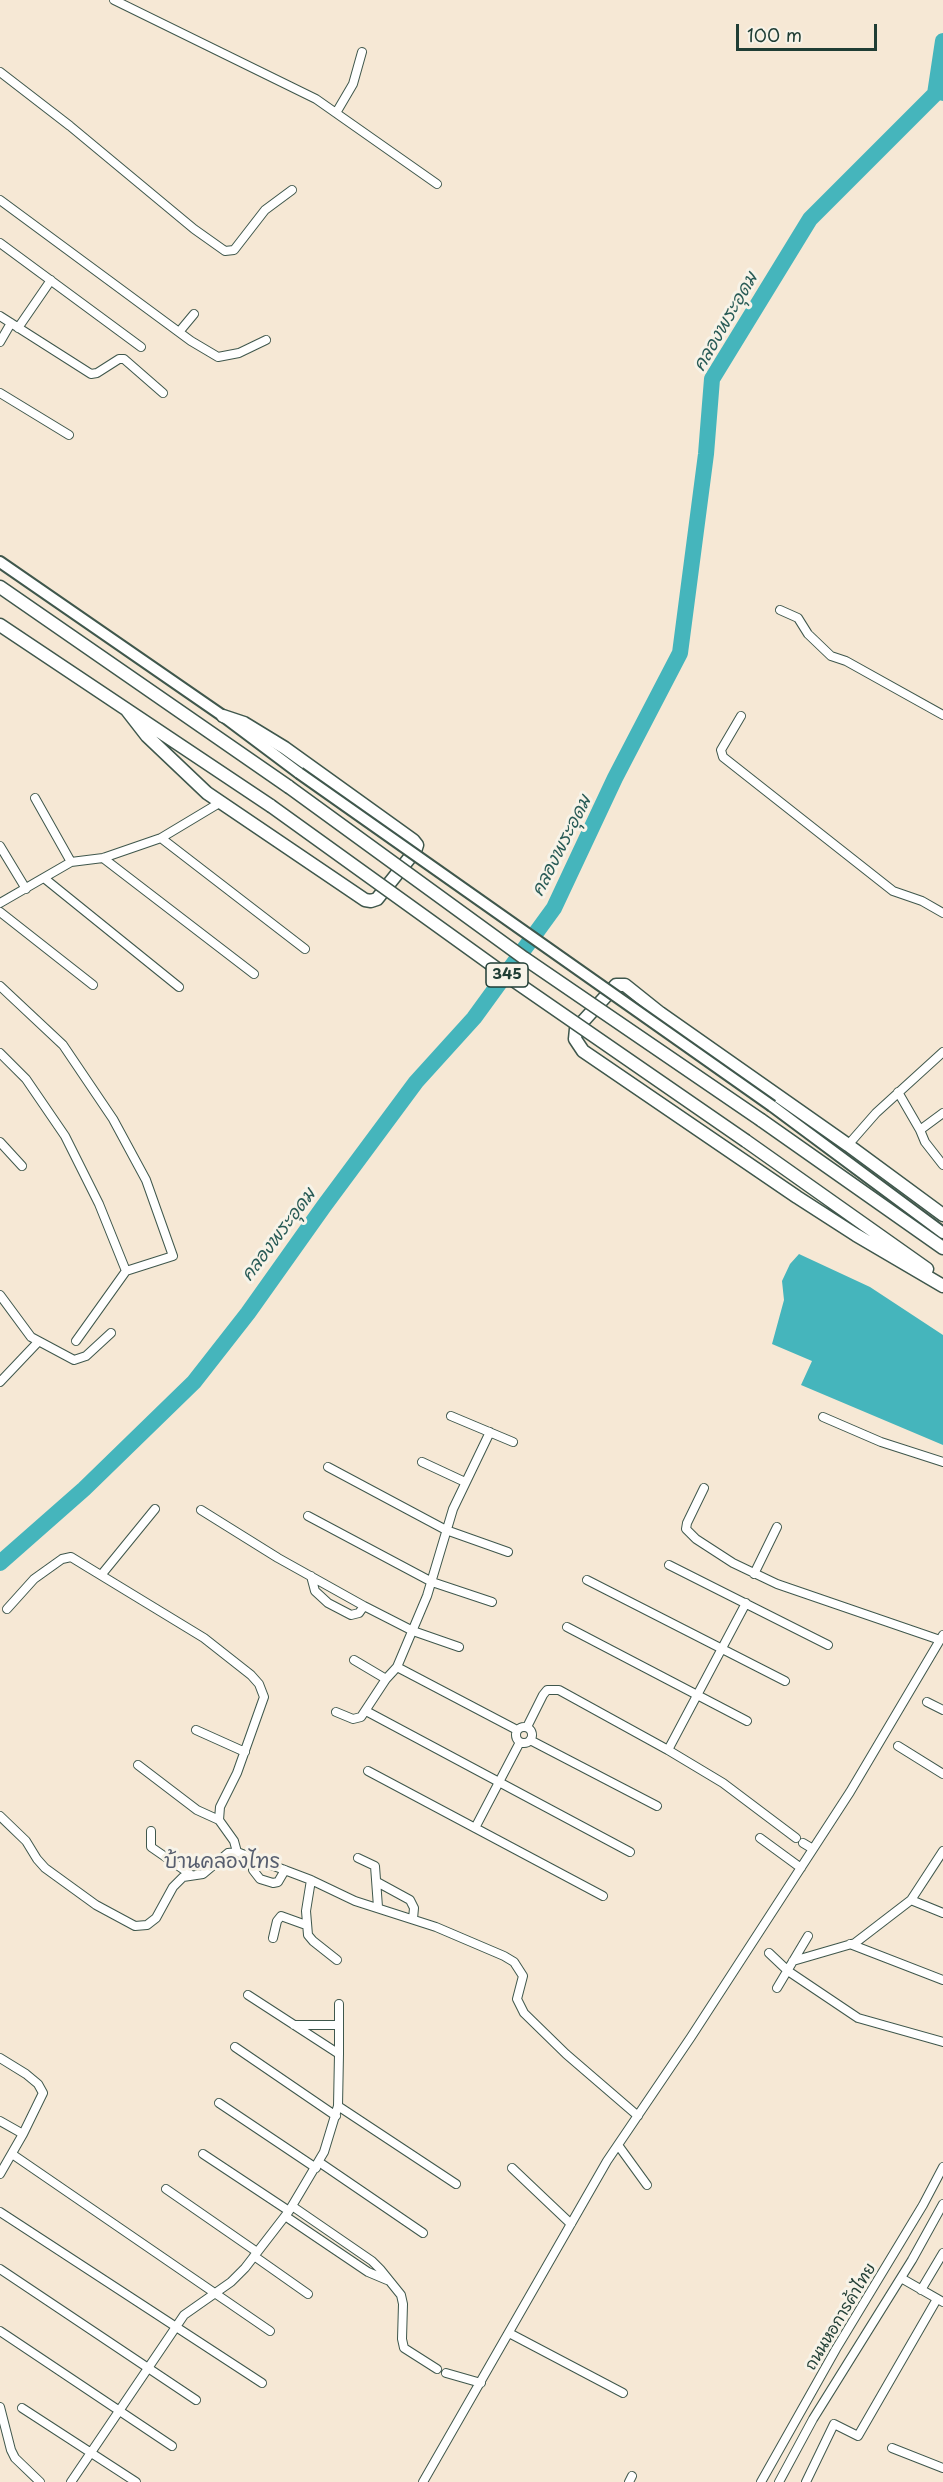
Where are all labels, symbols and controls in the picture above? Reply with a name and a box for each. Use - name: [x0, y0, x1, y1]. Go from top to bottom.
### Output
- scale bar: [739, 12, 880, 50]
- text: 100 m: [747, 21, 802, 48]
- water label: คลองพระอุดม: [689, 269, 763, 375]
- water label: คลองพระอุดม: [527, 792, 597, 900]
- road number: 345: [486, 963, 528, 987]
- water label: คลองพระอุดม: [237, 1185, 321, 1285]
- district label: บ้านคลองไทร: [164, 1850, 280, 1874]
- street label: ถนนหอการค้าไทย: [801, 2260, 881, 2374]

